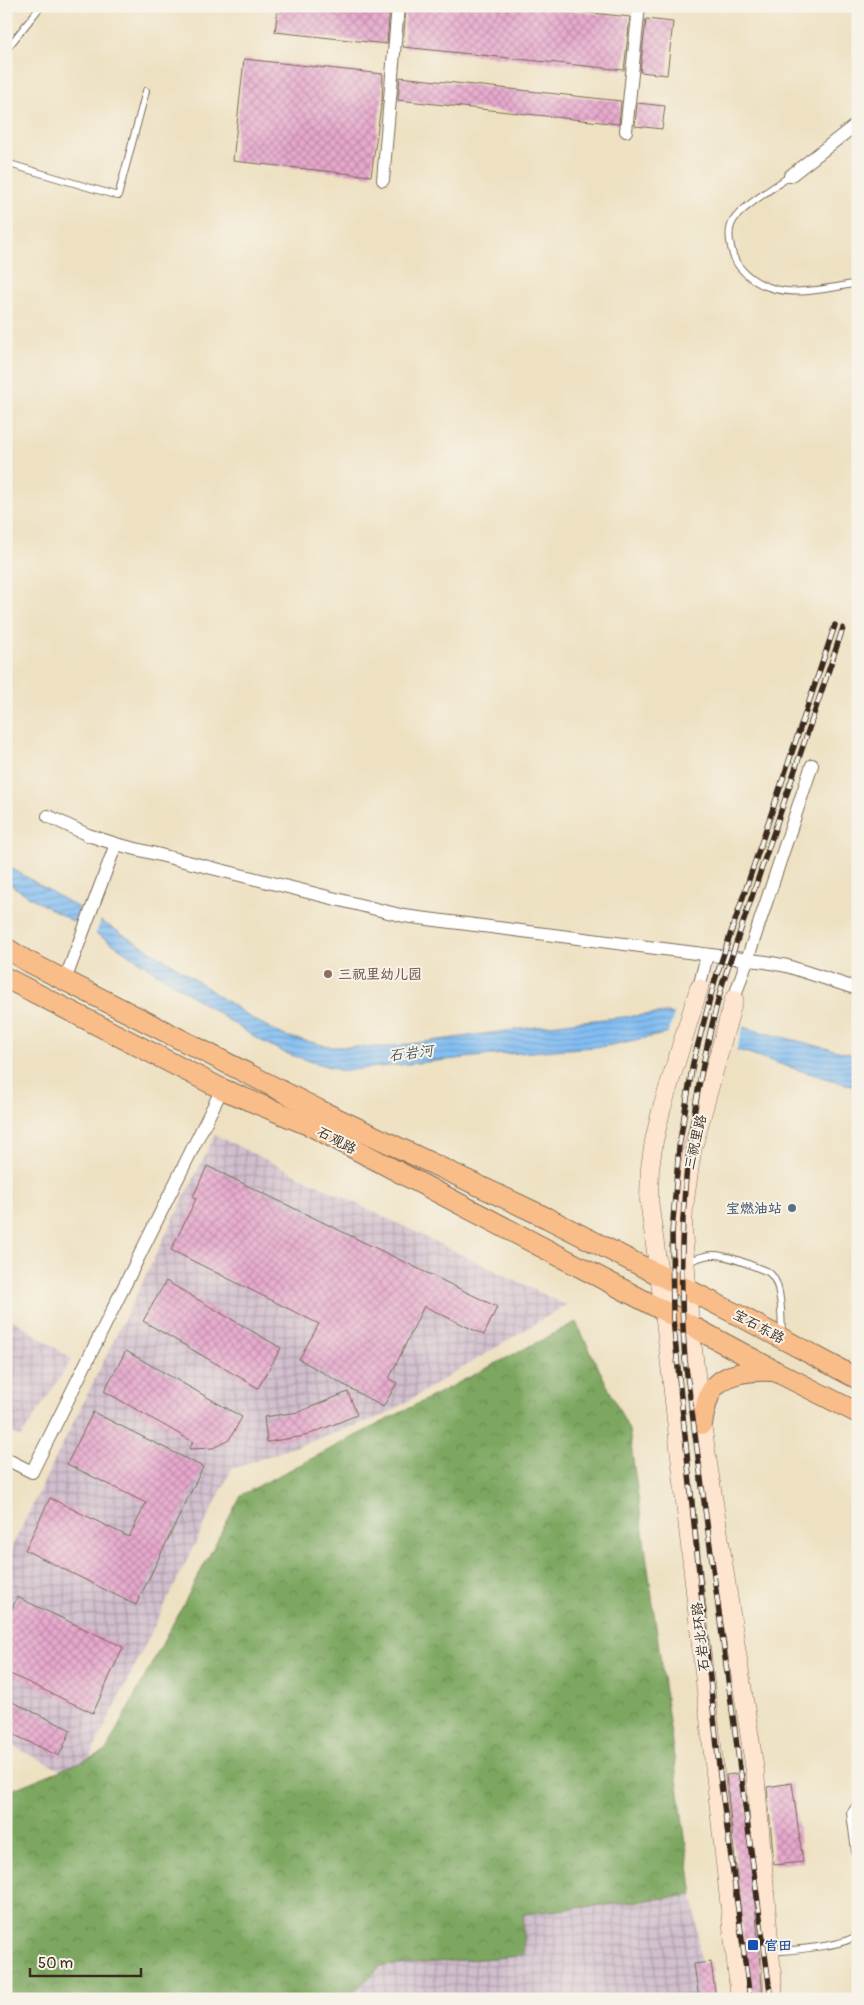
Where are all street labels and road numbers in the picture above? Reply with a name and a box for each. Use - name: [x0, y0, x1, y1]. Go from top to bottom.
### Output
- street label: 三祝里路: [681, 1113, 710, 1171]
- street label: 石观路: [314, 1123, 359, 1158]
- street label: 宝石东路: [730, 1306, 787, 1347]
- street label: 石岩北环路: [688, 1601, 713, 1673]

